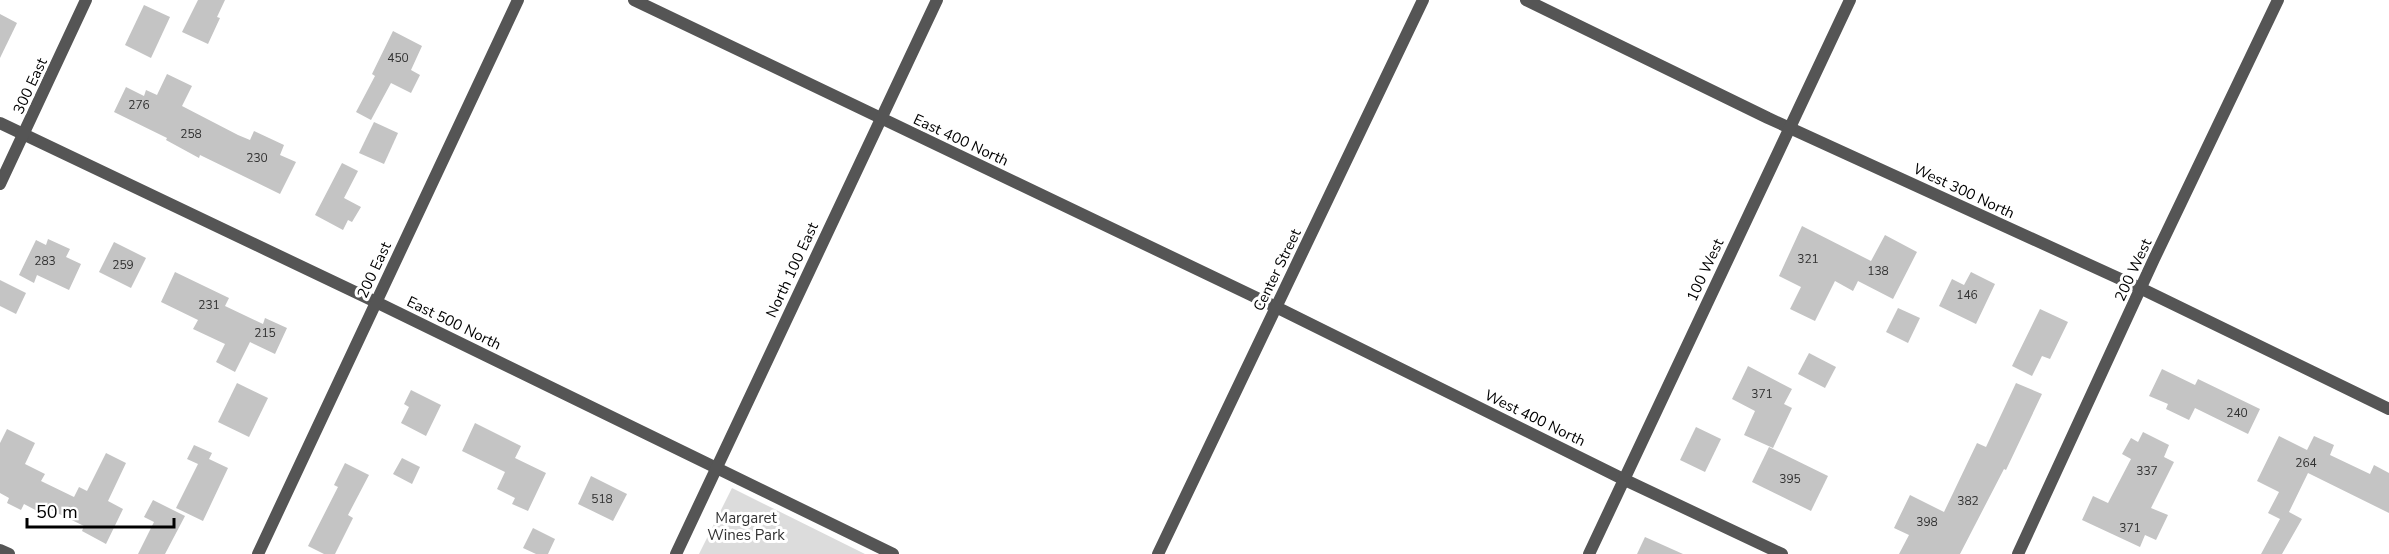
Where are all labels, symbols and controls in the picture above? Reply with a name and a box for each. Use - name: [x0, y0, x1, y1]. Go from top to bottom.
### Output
- house number: 450: [387, 50, 409, 66]
- street label: 300 East: [8, 54, 52, 117]
- house number: 276: [128, 97, 150, 113]
- street label: East 400 North: [910, 109, 1012, 171]
- house number: 258: [180, 126, 202, 142]
- house number: 230: [246, 150, 268, 166]
- street label: West 300 North: [1910, 159, 2018, 223]
- street label: North 100 East: [761, 219, 823, 321]
- street label: Center Street: [1248, 225, 1306, 315]
- street label: 100 West: [1682, 235, 1729, 305]
- street label: 200 West: [2110, 235, 2157, 305]
- street label: 200 East: [352, 238, 396, 301]
- house number: 321: [1797, 251, 1819, 267]
- house number: 283: [34, 253, 56, 269]
- house number: 259: [112, 257, 134, 273]
- house number: 138: [1867, 263, 1889, 279]
- house number: 146: [1956, 287, 1978, 303]
- street label: East 500 North: [403, 292, 505, 354]
- house number: 231: [198, 297, 220, 313]
- house number: 215: [254, 325, 276, 341]
- street label: West 400 North: [1481, 385, 1589, 451]
- house number: 371: [1751, 386, 1773, 402]
- house number: 240: [2226, 405, 2248, 421]
- house number: 264: [2295, 455, 2317, 471]
- house number: 337: [2136, 463, 2158, 479]
- house number: 395: [1779, 471, 1801, 487]
- scale bar: [27, 491, 174, 529]
- house number: 518: [591, 491, 613, 507]
- house number: 382: [1957, 493, 1979, 509]
- text: 50 m: [36, 500, 78, 524]
- park label: Margaret Wines Park: [707, 508, 785, 545]
- house number: 398: [1916, 514, 1938, 530]
- house number: 371: [2119, 520, 2141, 536]

